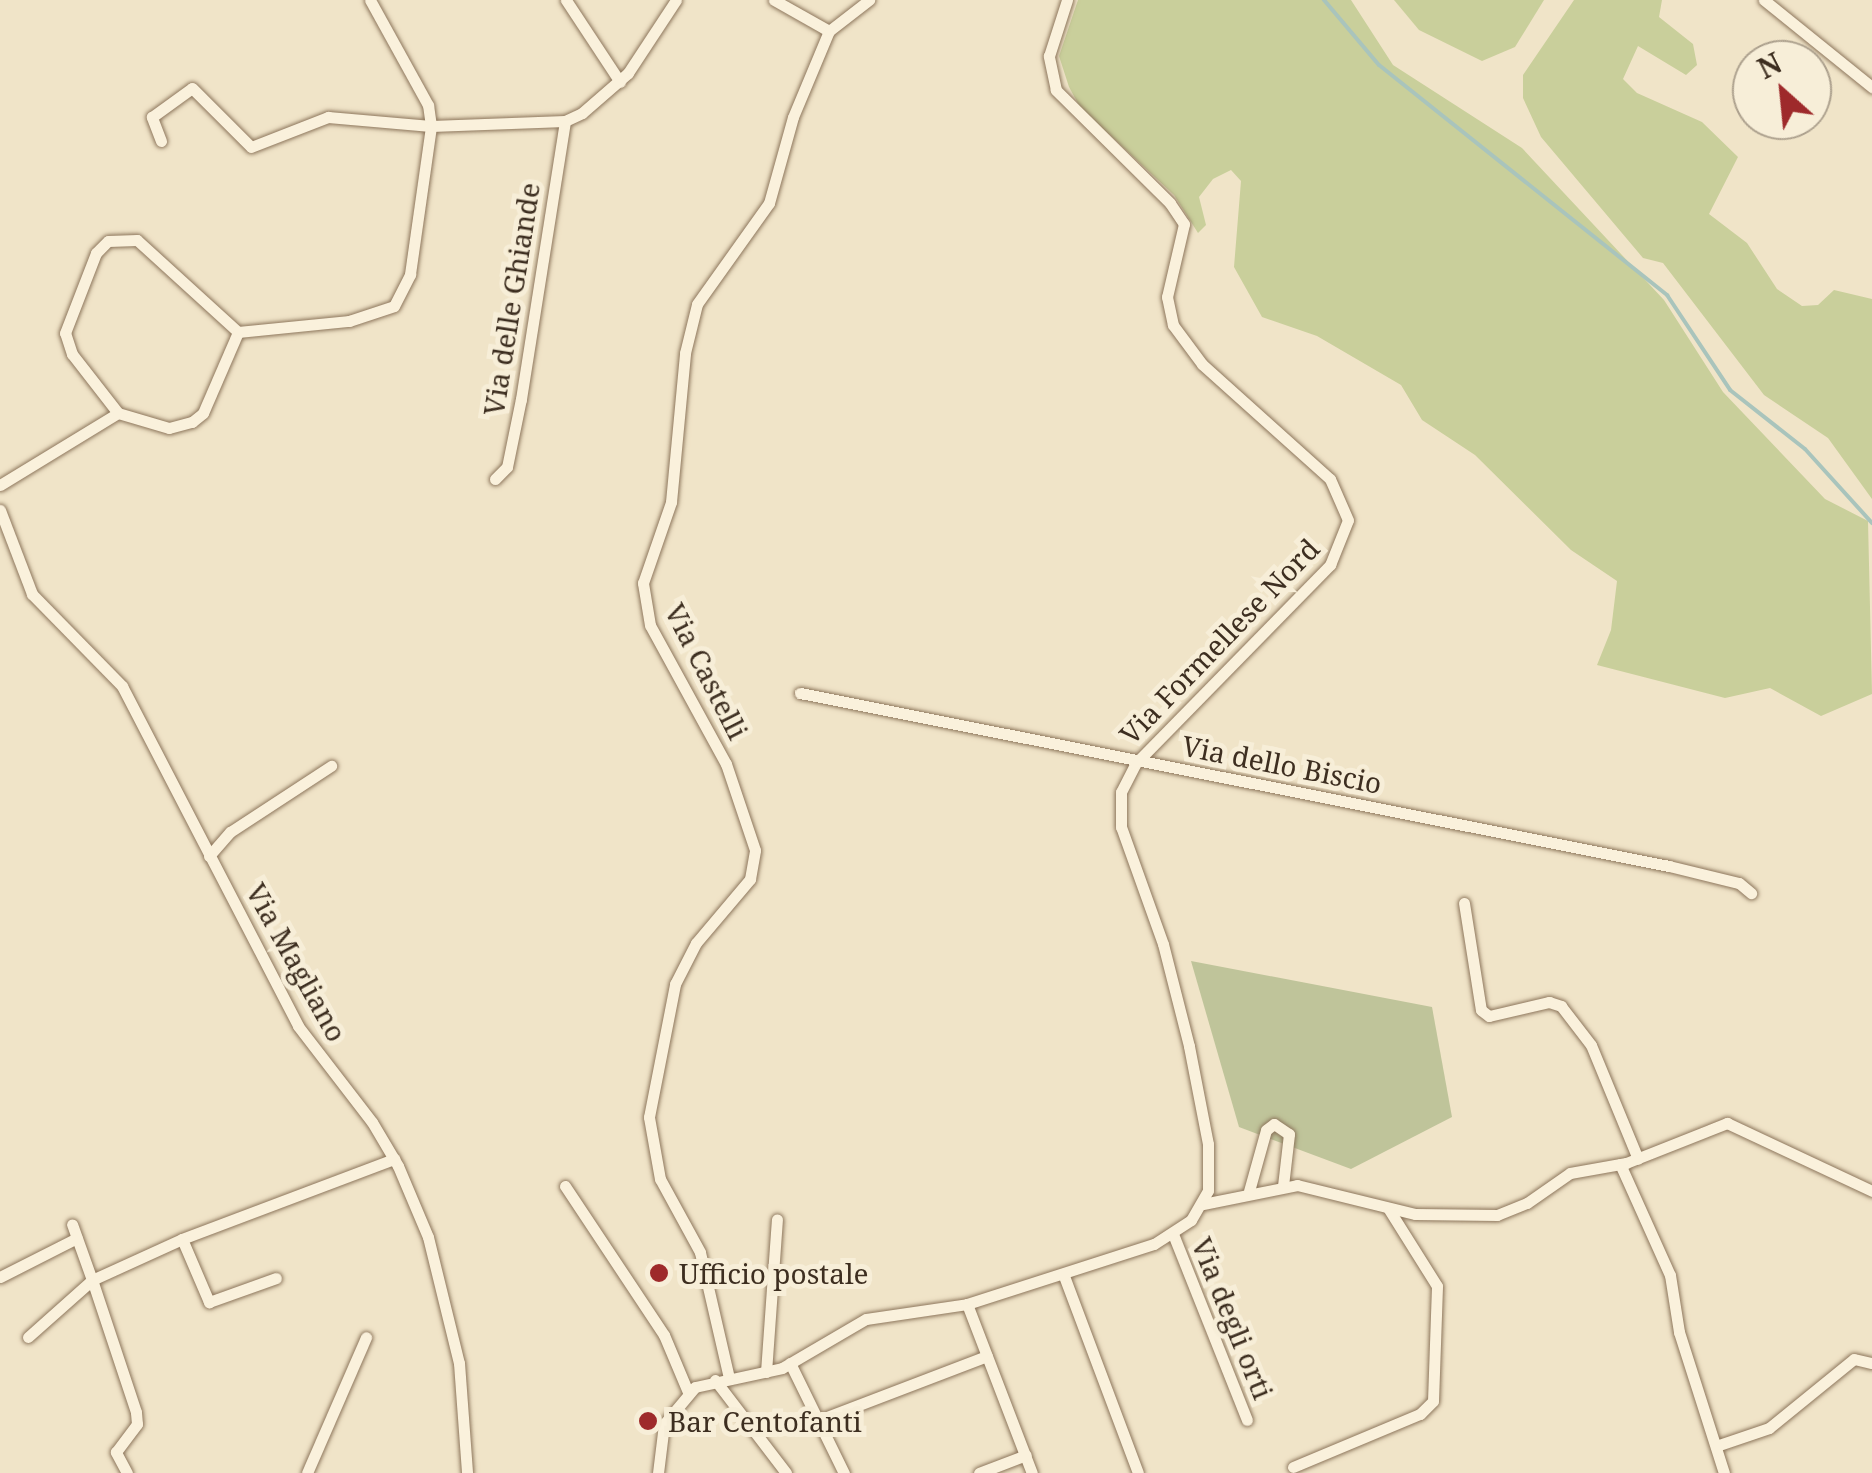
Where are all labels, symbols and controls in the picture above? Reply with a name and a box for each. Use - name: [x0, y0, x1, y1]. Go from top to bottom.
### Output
- north arrow: [1732, 40, 1832, 140]
- text: N: [1751, 43, 1788, 87]
- street label: Via delle Ghiande: [476, 180, 546, 418]
- street label: Via Formellese Nord: [1112, 531, 1326, 751]
- street label: Via Castelli: [659, 598, 755, 744]
- street label: Via dello Biscio: [1179, 728, 1385, 800]
- street label: Via Magliano: [240, 877, 354, 1047]
- street label: Via degli orti: [1185, 1232, 1281, 1404]
- place label: Ufficio postale: [679, 1256, 869, 1290]
- marker: Ufficio postale: [648, 1262, 670, 1284]
- place label: Bar Centofanti: [668, 1404, 862, 1438]
- marker: Bar Centofanti: [637, 1410, 659, 1432]

